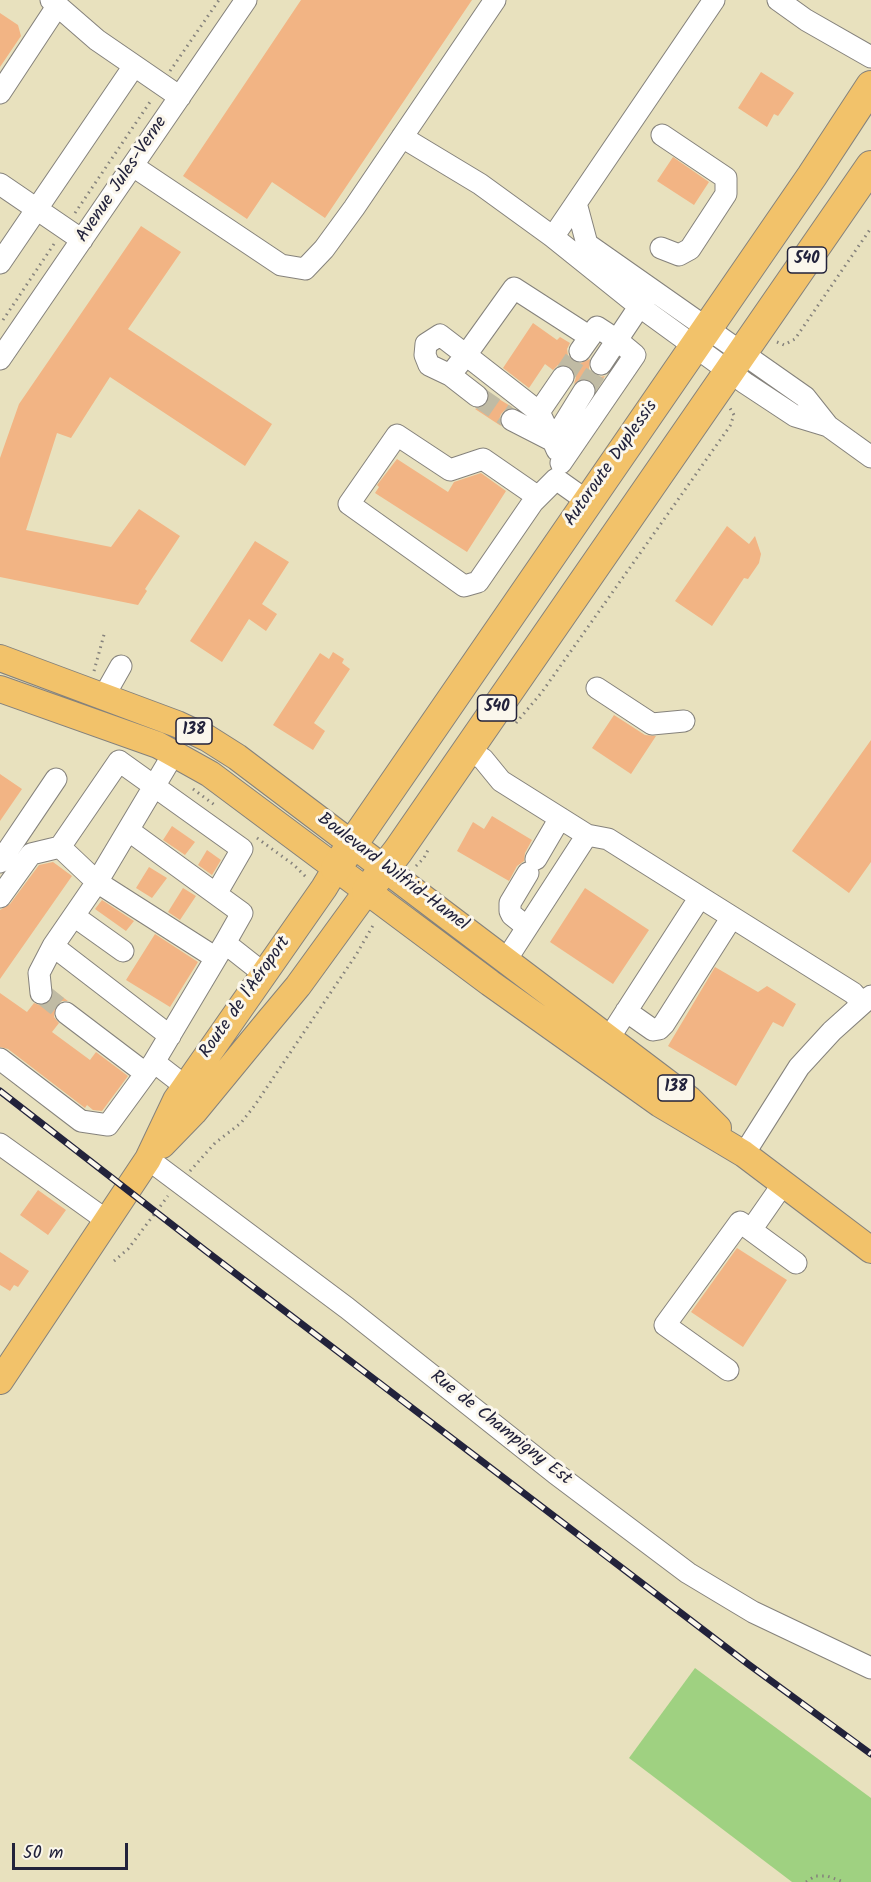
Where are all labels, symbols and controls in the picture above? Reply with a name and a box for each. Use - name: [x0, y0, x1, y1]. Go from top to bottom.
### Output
- street label: Avenue Jules-Verne: [73, 113, 173, 247]
- road number: 540: [788, 247, 826, 273]
- street label: Autoroute Duplessis: [561, 397, 663, 531]
- road number: 540: [478, 695, 516, 721]
- road number: 138: [176, 718, 212, 744]
- street label: Boulevard Wilfrid-Hamel: [312, 809, 472, 937]
- street label: Route de l'Aéroport: [196, 933, 296, 1063]
- road number: 138: [658, 1075, 694, 1101]
- street label: Rue de Champigny Est: [425, 1367, 575, 1491]
- scale bar: [15, 1831, 130, 1869]
- text: 50 m: [23, 1839, 63, 1868]

